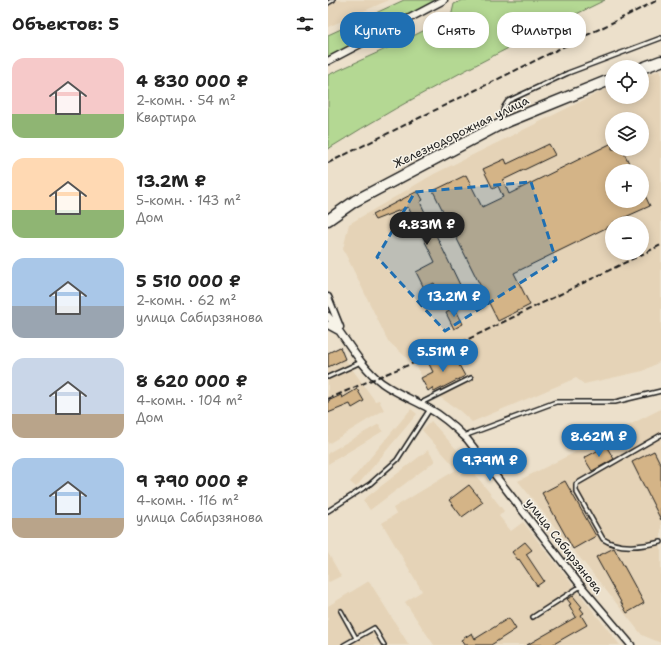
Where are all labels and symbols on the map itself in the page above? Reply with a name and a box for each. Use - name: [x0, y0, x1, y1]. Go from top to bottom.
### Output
- street label: Железнодорожная улица: [390, 92, 532, 172]
- pin: 4.83M ₽: [390, 212, 464, 246]
- pin: 13.2M ₽: [417, 284, 491, 318]
- pin: 5.51M ₽: [406, 339, 480, 373]
- pin: 8.62M ₽: [562, 424, 636, 458]
- pin: 9.79M ₽: [453, 448, 527, 482]
- street label: улица Сабирзянова: [522, 495, 607, 598]

